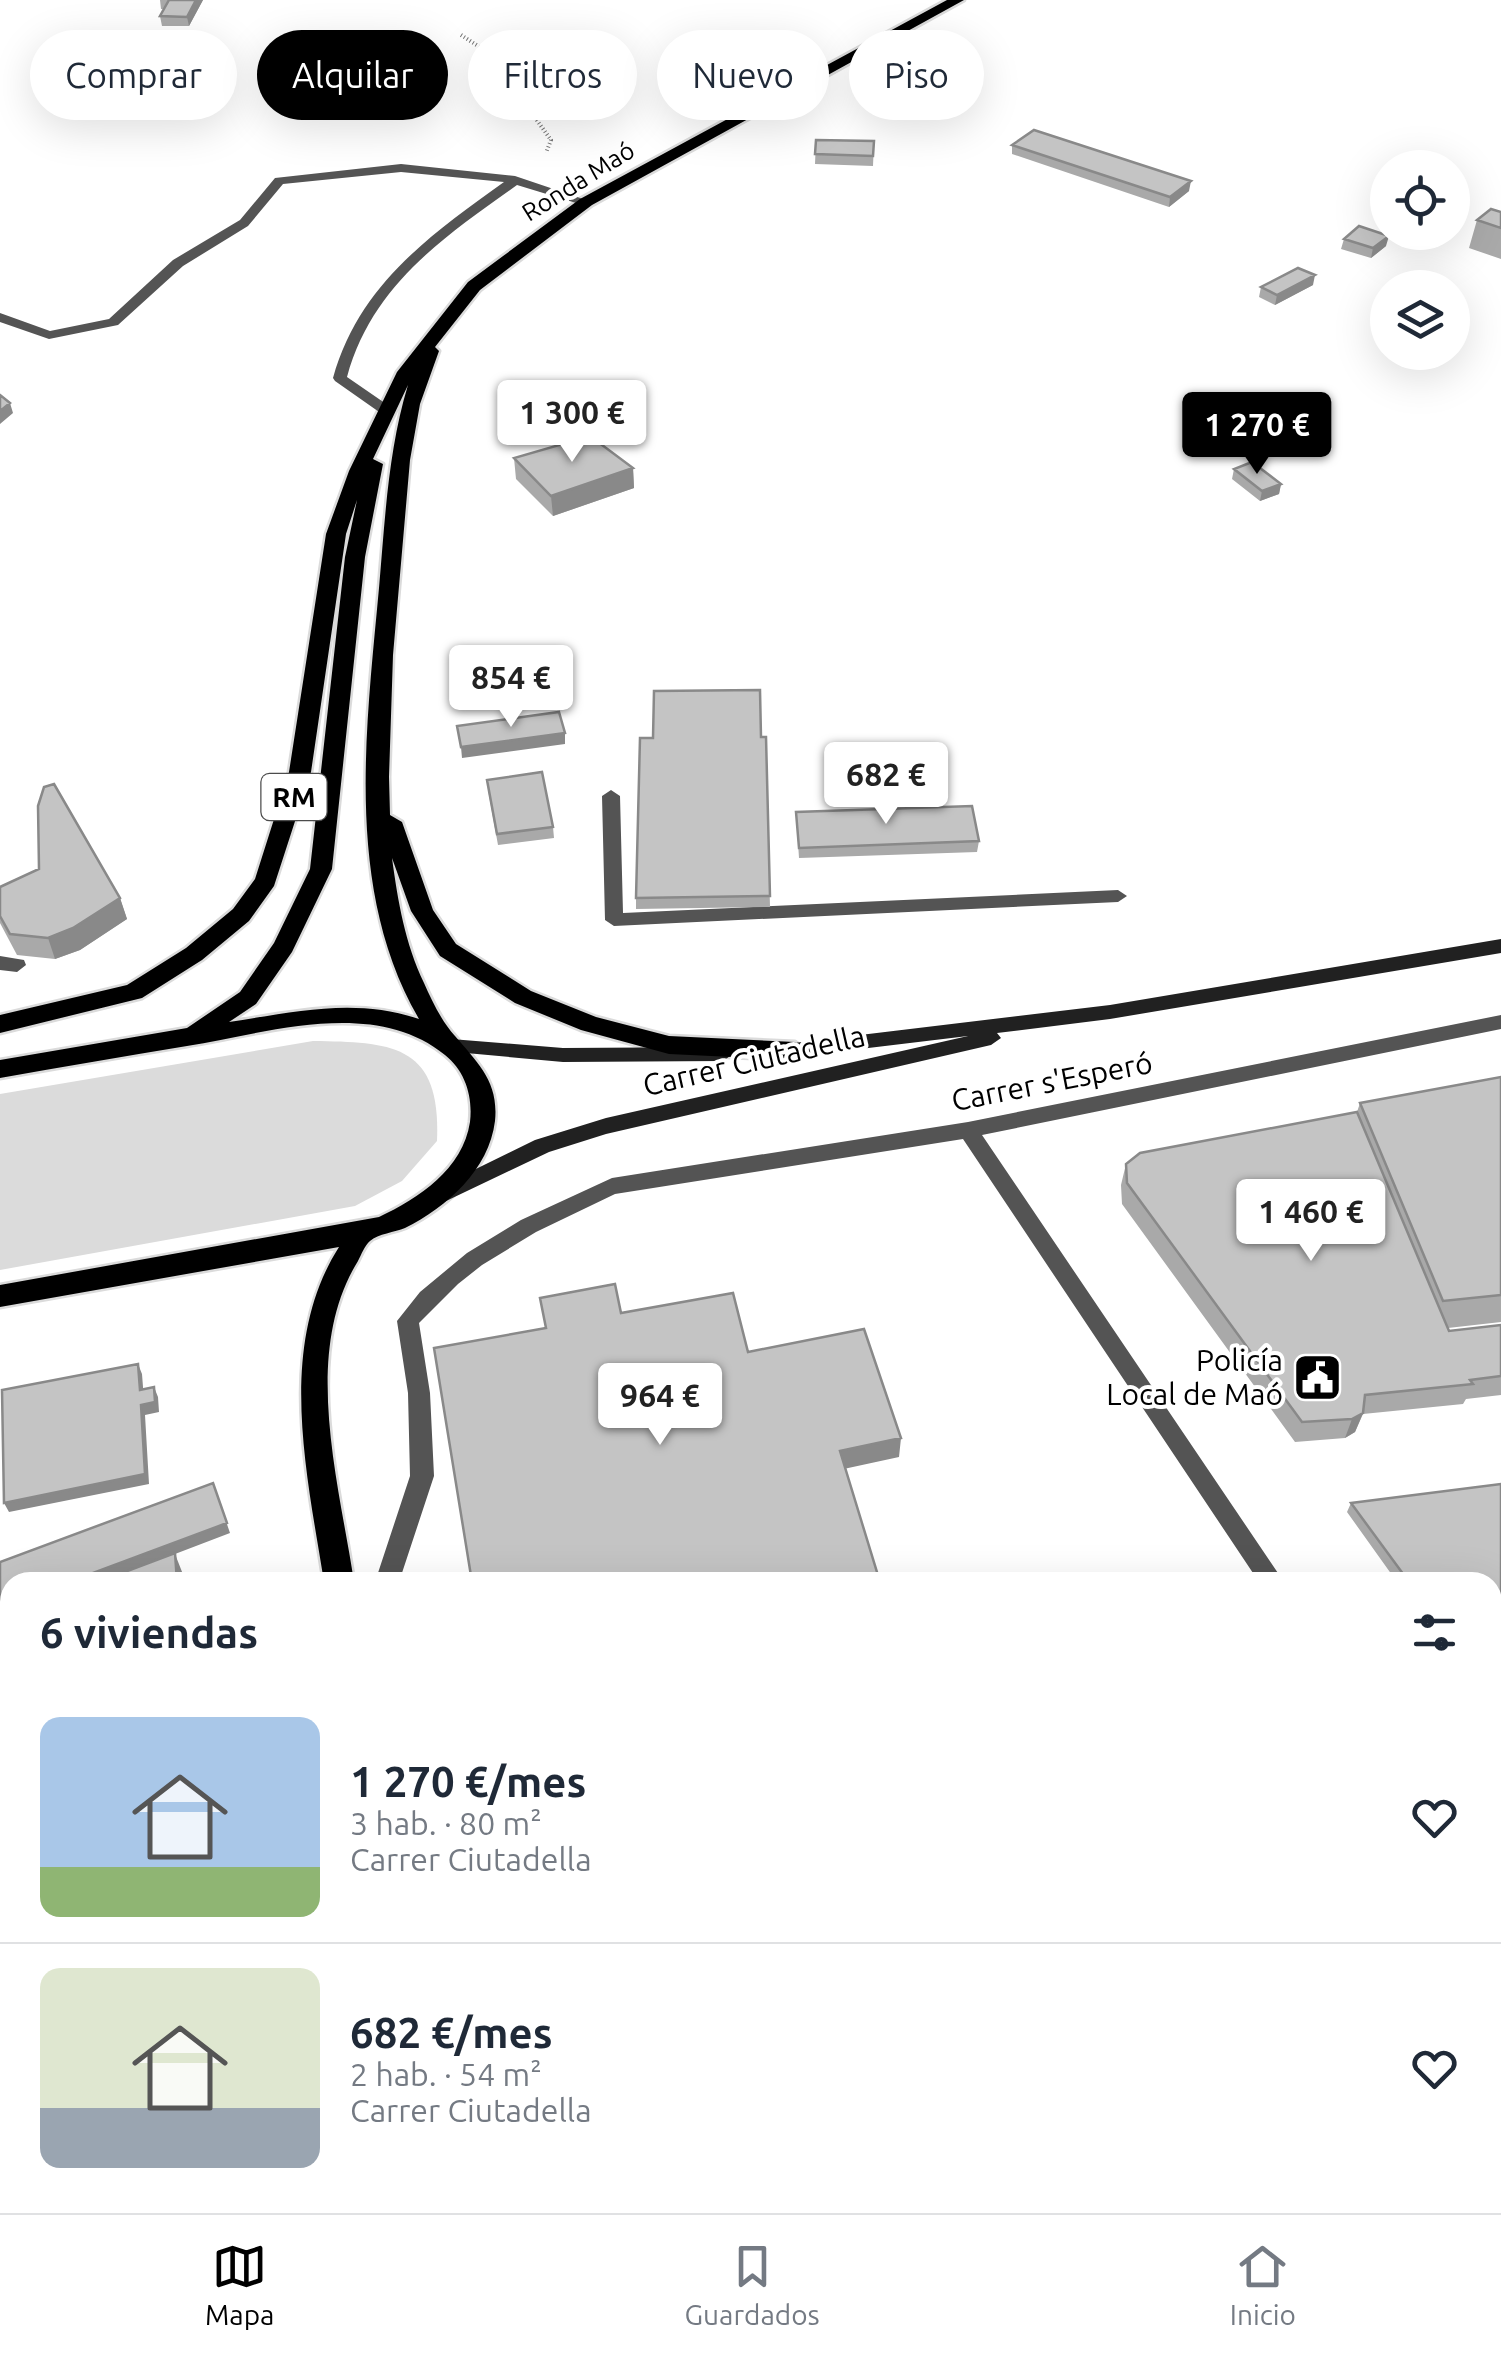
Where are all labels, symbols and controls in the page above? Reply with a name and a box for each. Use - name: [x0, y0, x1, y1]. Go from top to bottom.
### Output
- chip: Comprar: [30, 30, 237, 120]
- chip: Alquilar: [257, 30, 448, 120]
- chip: Filtros: [468, 30, 637, 120]
- chip: Nuevo: [657, 30, 829, 120]
- chip: Piso: [849, 30, 984, 120]
- street label: Ronda Maó: [517, 136, 639, 226]
- map controls: [1370, 150, 1470, 370]
- button: locate: [1370, 150, 1470, 250]
- button: layers: [1370, 270, 1470, 370]
- pin: 1 300 €: [480, 380, 664, 465]
- pin: 1 270 €: [1165, 392, 1349, 477]
- text: 1 300 €: [519, 394, 625, 430]
- text: 1 270 €: [1204, 406, 1310, 442]
- pin: 854 €: [441, 645, 581, 730]
- text: 854 €: [471, 659, 551, 695]
- pin: 682 €: [816, 742, 956, 827]
- text: 682 €: [846, 756, 926, 792]
- road number: RM: [262, 774, 326, 820]
- street label: Carrer Ciutadella: [640, 1018, 868, 1102]
- street label: Carrer s'Esperó: [948, 1045, 1155, 1117]
- pin: 1 460 €: [1219, 1179, 1403, 1264]
- text: 1 460 €: [1258, 1193, 1364, 1229]
- place label: Policía Local de Maó: [1106, 1343, 1283, 1411]
- public building icon: Policía Local de Maó: [1292, 1352, 1344, 1404]
- pin: 964 €: [590, 1363, 730, 1448]
- text: 964 €: [620, 1377, 700, 1413]
- icon: filters: [1407, 1605, 1462, 1660]
- text: 6 viviendas: [40, 1609, 258, 1656]
- icon: home: [120, 1757, 240, 1877]
- text: 1 270 €/mes: [350, 1758, 586, 1805]
- icon: heart: [1407, 1790, 1462, 1845]
- text: 3 hab. · 80 m²: [350, 1805, 542, 1841]
- text: Carrer Ciutadella: [350, 1841, 592, 1877]
- icon: home: [120, 2008, 240, 2128]
- text: 682 €/mes: [350, 2009, 553, 2056]
- icon: heart: [1407, 2041, 1462, 2096]
- text: 2 hab. · 54 m²: [350, 2056, 542, 2092]
- text: Carrer Ciutadella: [350, 2092, 592, 2128]
- tab: Mapa: [205, 2239, 275, 2330]
- tab: Guardados: [685, 2239, 820, 2330]
- tab: Inicio: [1230, 2239, 1296, 2330]

